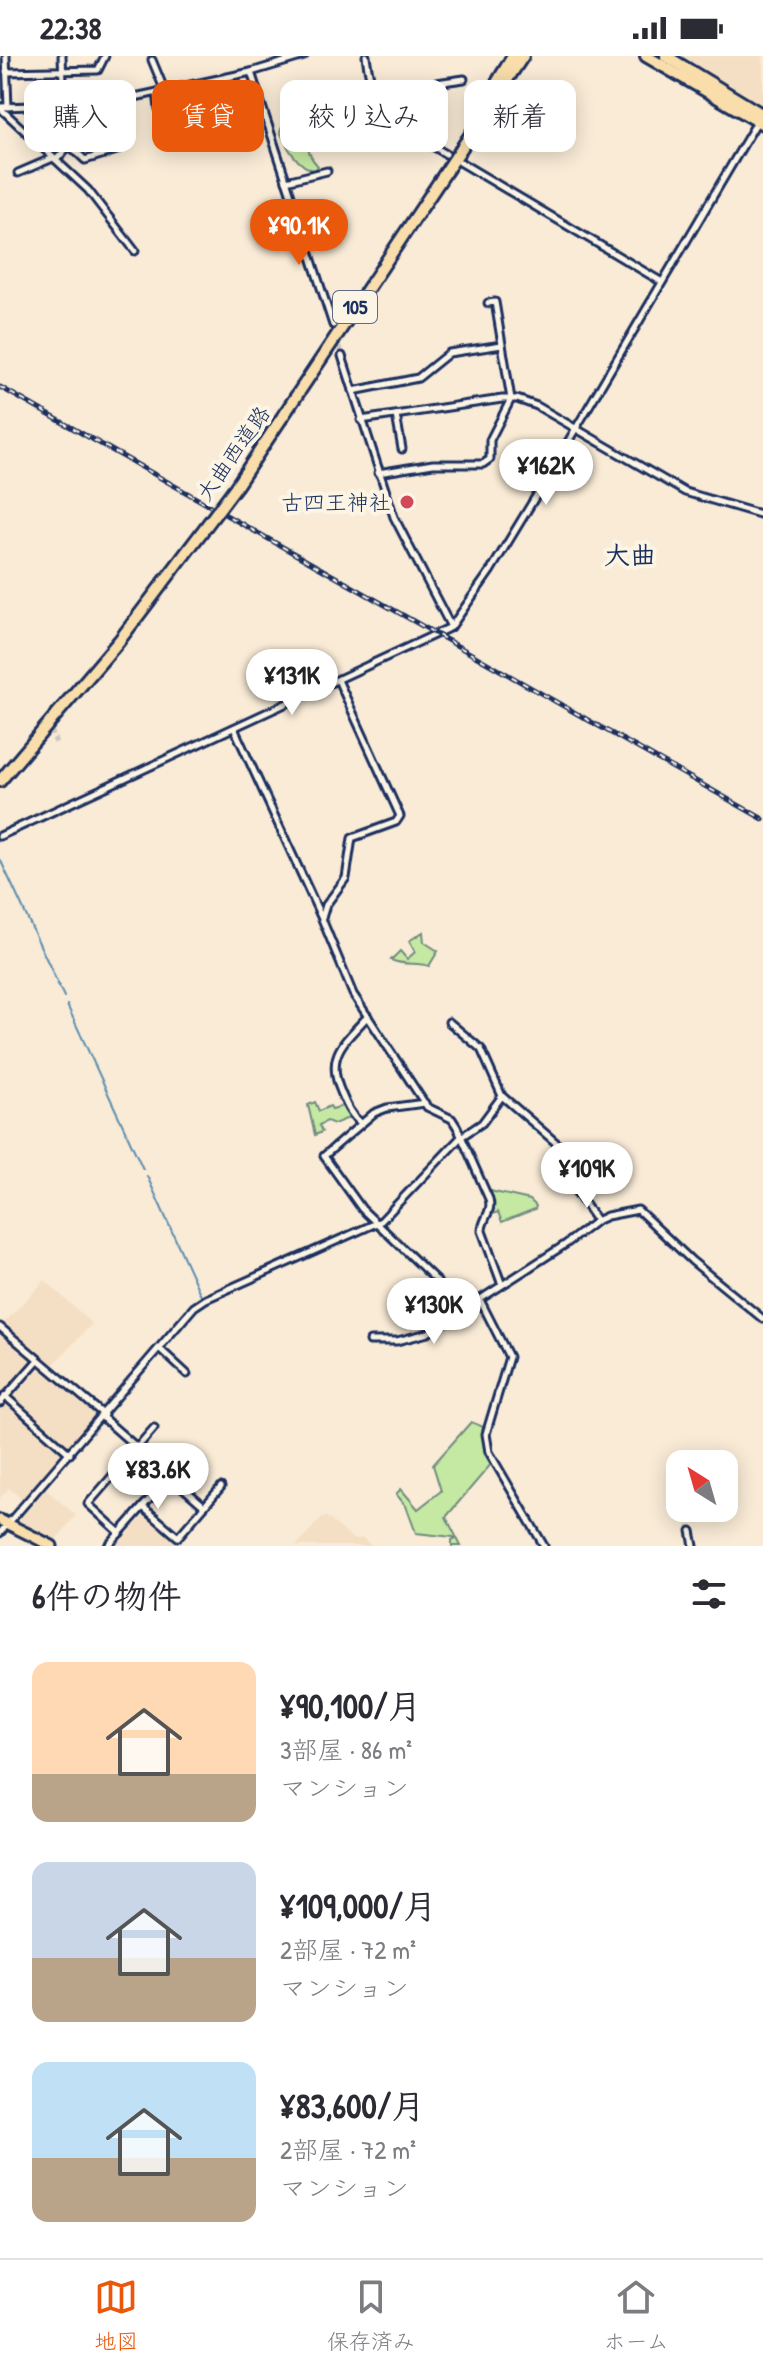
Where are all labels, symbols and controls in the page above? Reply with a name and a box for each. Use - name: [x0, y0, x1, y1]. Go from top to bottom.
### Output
- text: 22:38: [40, 8, 101, 48]
- chip: 購入: [24, 80, 136, 152]
- chip: 賃貸: [152, 80, 264, 152]
- chip: 絞り込み: [280, 80, 448, 152]
- chip: 新着: [464, 80, 576, 152]
- pin: ¥90.1K: [234, 199, 364, 267]
- text: ¥90.1K: [268, 207, 330, 242]
- road number: 105: [333, 291, 377, 323]
- street label: 大曲西道路: [189, 399, 277, 507]
- pin: ¥162K: [490, 439, 602, 507]
- text: ¥162K: [517, 447, 575, 482]
- place label: 古四王神社: [281, 487, 391, 517]
- marker: 古四王神社: [398, 493, 416, 511]
- district label: 大曲: [604, 537, 656, 572]
- pin: ¥131K: [236, 649, 348, 717]
- text: ¥131K: [264, 657, 320, 692]
- pin: ¥109K: [531, 1142, 643, 1210]
- text: ¥109K: [559, 1150, 615, 1185]
- pin: ¥130K: [378, 1278, 490, 1346]
- text: ¥130K: [405, 1286, 463, 1321]
- pin: ¥83.6K: [93, 1443, 223, 1511]
- north arrow: [666, 1450, 738, 1522]
- map controls: [666, 1450, 738, 1522]
- text: ¥83.6K: [126, 1451, 190, 1486]
- icon: filters: [687, 1572, 731, 1616]
- text: 6件の物件: [32, 1573, 182, 1619]
- text: ¥90,100/月: [280, 1683, 422, 1729]
- icon: home: [96, 1694, 192, 1790]
- text: 3部屋 · 86 m²: [280, 1732, 412, 1767]
- text: マンション: [280, 1770, 409, 1805]
- text: ¥109,000/月: [280, 1883, 437, 1929]
- icon: home: [96, 1894, 192, 1990]
- text: 2部屋 · 72 m²: [280, 1932, 416, 1967]
- text: マンション: [280, 1970, 409, 2005]
- text: ¥83,600/月: [280, 2083, 425, 2129]
- icon: home: [96, 2094, 192, 2190]
- text: 2部屋 · 72 m²: [280, 2132, 416, 2167]
- text: マンション: [280, 2170, 409, 2205]
- tab: 地図: [94, 2275, 138, 2356]
- tab: 保存済み: [327, 2275, 415, 2356]
- tab: ホーム: [604, 2275, 669, 2356]

